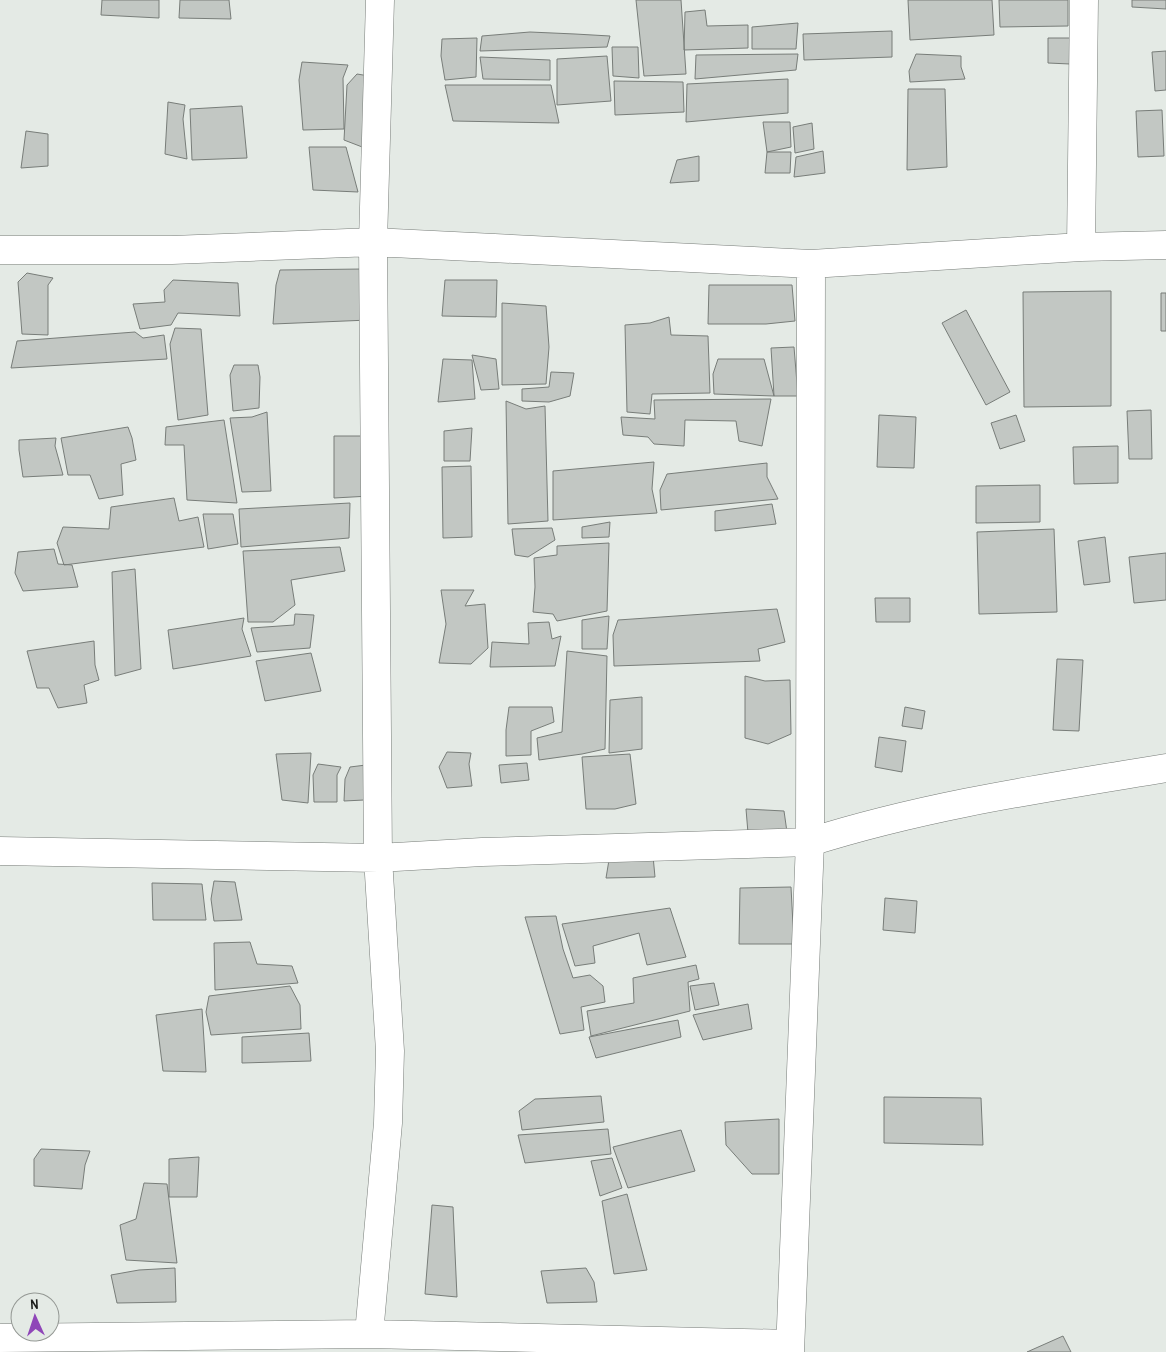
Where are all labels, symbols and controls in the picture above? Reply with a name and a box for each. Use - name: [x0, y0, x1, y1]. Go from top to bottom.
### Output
- north arrow: [10, 1292, 60, 1342]
- text: N: [30, 1295, 39, 1313]

